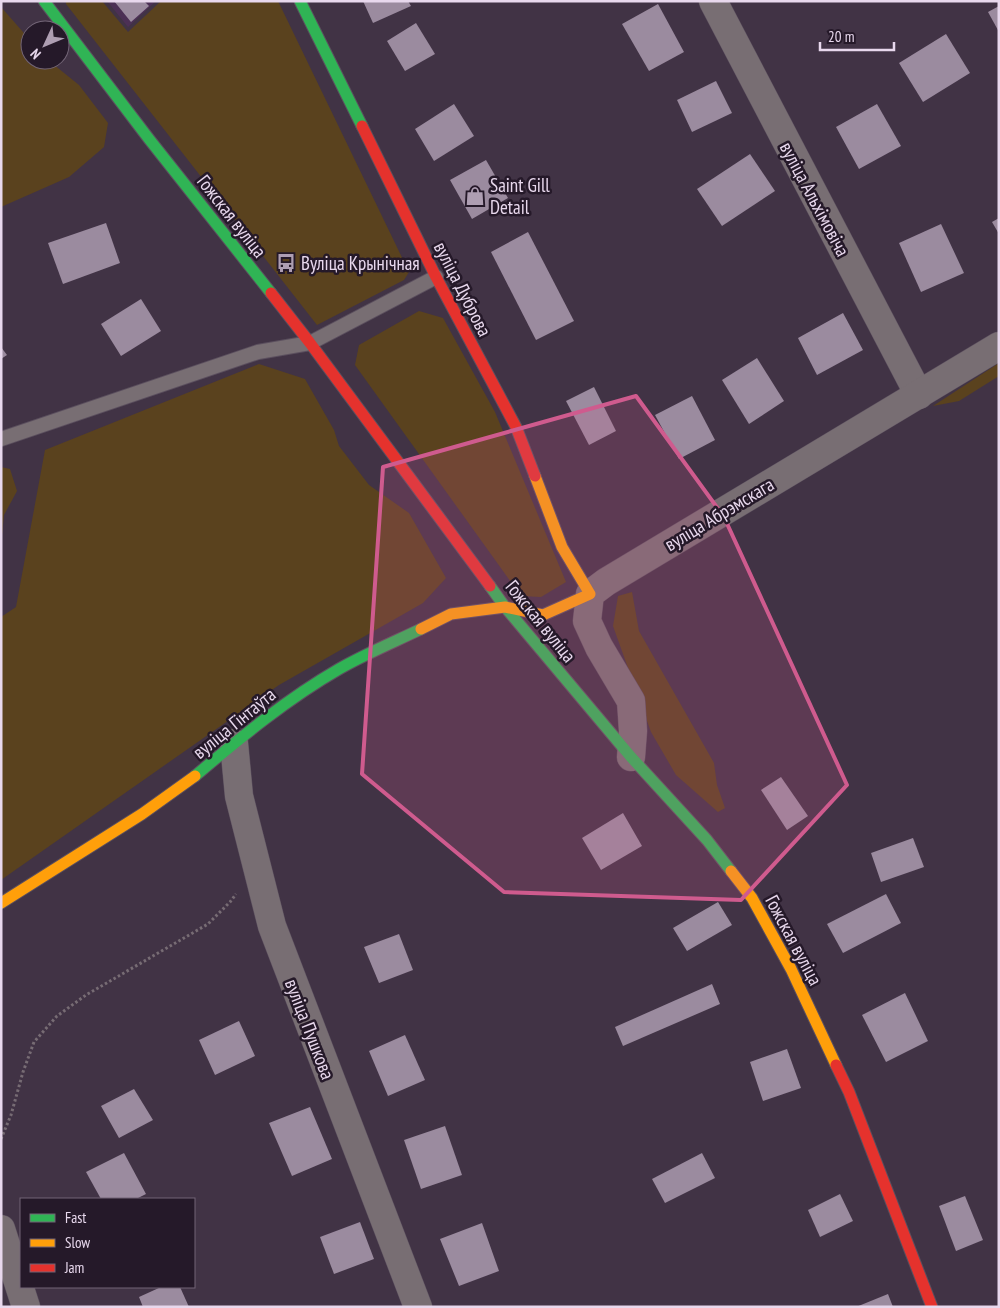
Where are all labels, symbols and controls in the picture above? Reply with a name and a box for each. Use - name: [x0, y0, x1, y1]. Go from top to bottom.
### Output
- north arrow: [20, 20, 70, 70]
- scale bar: [820, 20, 894, 52]
- text: 20 m: [828, 27, 854, 46]
- text: N: [27, 45, 45, 63]
- street label: вуліца Альхімовіча: [775, 138, 855, 260]
- street label: Гожская вуліца: [192, 170, 272, 262]
- place label: Saint Gill Detail: [490, 173, 550, 219]
- shop icon: Saint Gill Detail: [464, 185, 486, 207]
- street label: вуліца Дуброва: [429, 238, 497, 340]
- place label: Вуліца Крынічная: [301, 251, 420, 275]
- bus stop icon: Вуліца Крынічная: [275, 252, 297, 274]
- street label: вуліца Абрэмскага: [660, 472, 778, 556]
- street label: Гожская вуліца: [501, 575, 581, 667]
- street label: вуліца Гінтаўта: [188, 682, 280, 764]
- street label: Гожская вуліца: [760, 891, 828, 989]
- street label: вуліца Пушкова: [280, 975, 340, 1083]
- legend: [20, 1198, 195, 1288]
- text: Fast: [65, 1208, 86, 1227]
- text: Slow: [65, 1233, 90, 1252]
- text: Jam: [64, 1258, 84, 1277]

